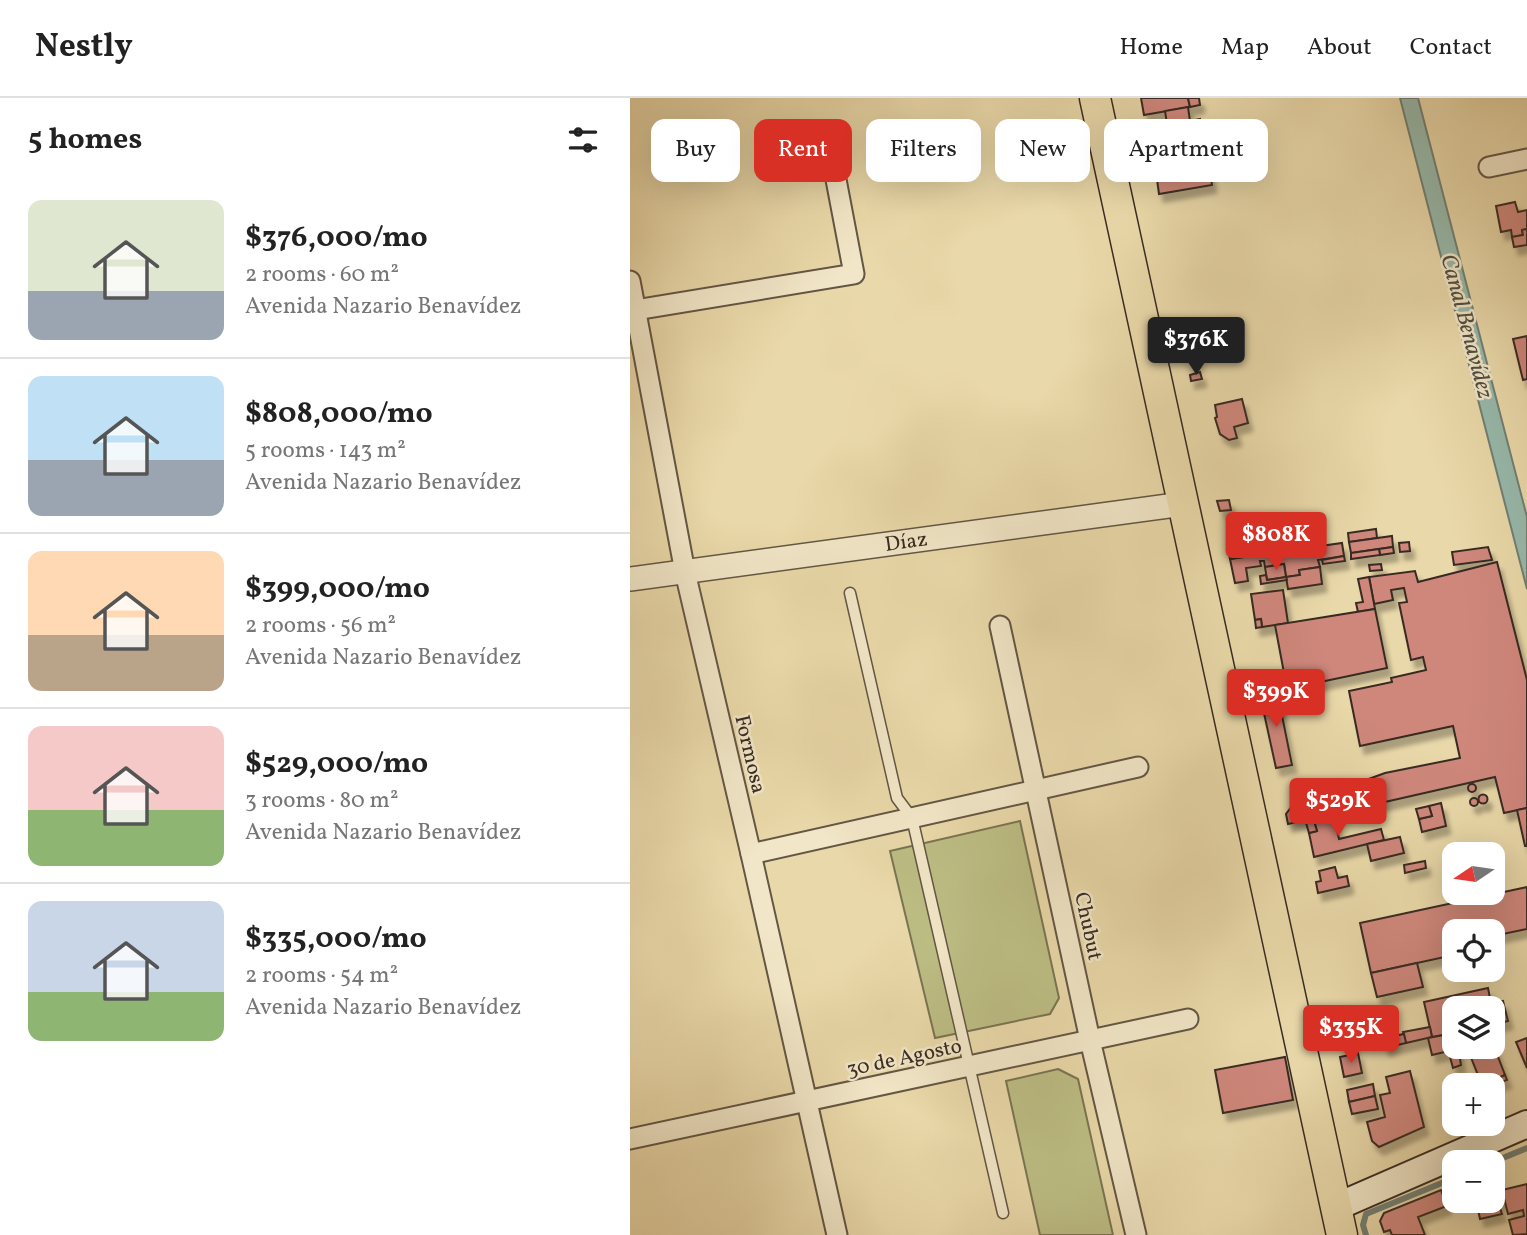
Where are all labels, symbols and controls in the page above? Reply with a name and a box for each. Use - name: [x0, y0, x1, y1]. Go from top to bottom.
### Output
- text: Nestly: [35, 25, 133, 71]
- text: Home: [1119, 31, 1183, 65]
- text: Map: [1221, 31, 1269, 65]
- text: About: [1307, 31, 1372, 65]
- text: Contact: [1410, 31, 1492, 65]
- text: 5 homes: [28, 119, 142, 161]
- chip: Buy: [651, 119, 740, 182]
- chip: Rent: [754, 119, 852, 182]
- chip: Filters: [866, 119, 981, 182]
- chip: New: [995, 119, 1090, 182]
- chip: Apartment: [1104, 119, 1268, 182]
- icon: filters: [564, 121, 602, 159]
- text: $376,000/mo: [245, 217, 428, 259]
- icon: home: [84, 228, 168, 312]
- water label: Canal Benavídez: [1431, 251, 1501, 402]
- text: 2 rooms · 60 m²: [245, 259, 399, 291]
- text: Avenida Nazario Benavídez: [245, 291, 521, 323]
- pin: $376K: [1147, 317, 1245, 377]
- text: $376K: [1164, 324, 1228, 356]
- text: $808,000/mo: [245, 393, 433, 435]
- icon: home: [84, 404, 168, 488]
- text: 5 rooms · 143 m²: [245, 435, 406, 467]
- text: Avenida Nazario Benavídez: [245, 467, 521, 499]
- pin: $808K: [1227, 512, 1325, 572]
- text: $808K: [1242, 519, 1310, 551]
- street label: Díaz: [883, 525, 929, 560]
- text: $399,000/mo: [245, 568, 430, 610]
- icon: home: [84, 579, 168, 663]
- text: 2 rooms · 56 m²: [245, 610, 396, 642]
- text: Avenida Nazario Benavídez: [245, 642, 521, 674]
- pin: $399K: [1227, 670, 1325, 729]
- text: $399K: [1243, 676, 1309, 708]
- street label: Formosa: [726, 712, 773, 797]
- text: $529,000/mo: [245, 743, 428, 785]
- icon: home: [84, 754, 168, 838]
- pin: $529K: [1289, 778, 1387, 838]
- text: 3 rooms · 80 m²: [245, 785, 398, 817]
- text: $529K: [1305, 785, 1371, 817]
- text: Avenida Nazario Benavídez: [245, 817, 521, 849]
- north arrow: [1442, 842, 1505, 905]
- map controls: [1442, 842, 1505, 1213]
- street label: Chubut: [1066, 890, 1109, 963]
- text: $335,000/mo: [245, 918, 427, 960]
- button: locate: [1442, 919, 1505, 982]
- icon: home: [84, 929, 168, 1013]
- text: 2 rooms · 54 m²: [245, 960, 398, 992]
- text: Avenida Nazario Benavídez: [245, 992, 521, 1024]
- button: layers: [1442, 996, 1505, 1059]
- pin: $335K: [1302, 1006, 1400, 1065]
- text: $335K: [1319, 1012, 1383, 1044]
- street label: 30 de Agosto: [844, 1032, 965, 1085]
- button: +: [1442, 1073, 1505, 1136]
- button: −: [1442, 1150, 1505, 1213]

